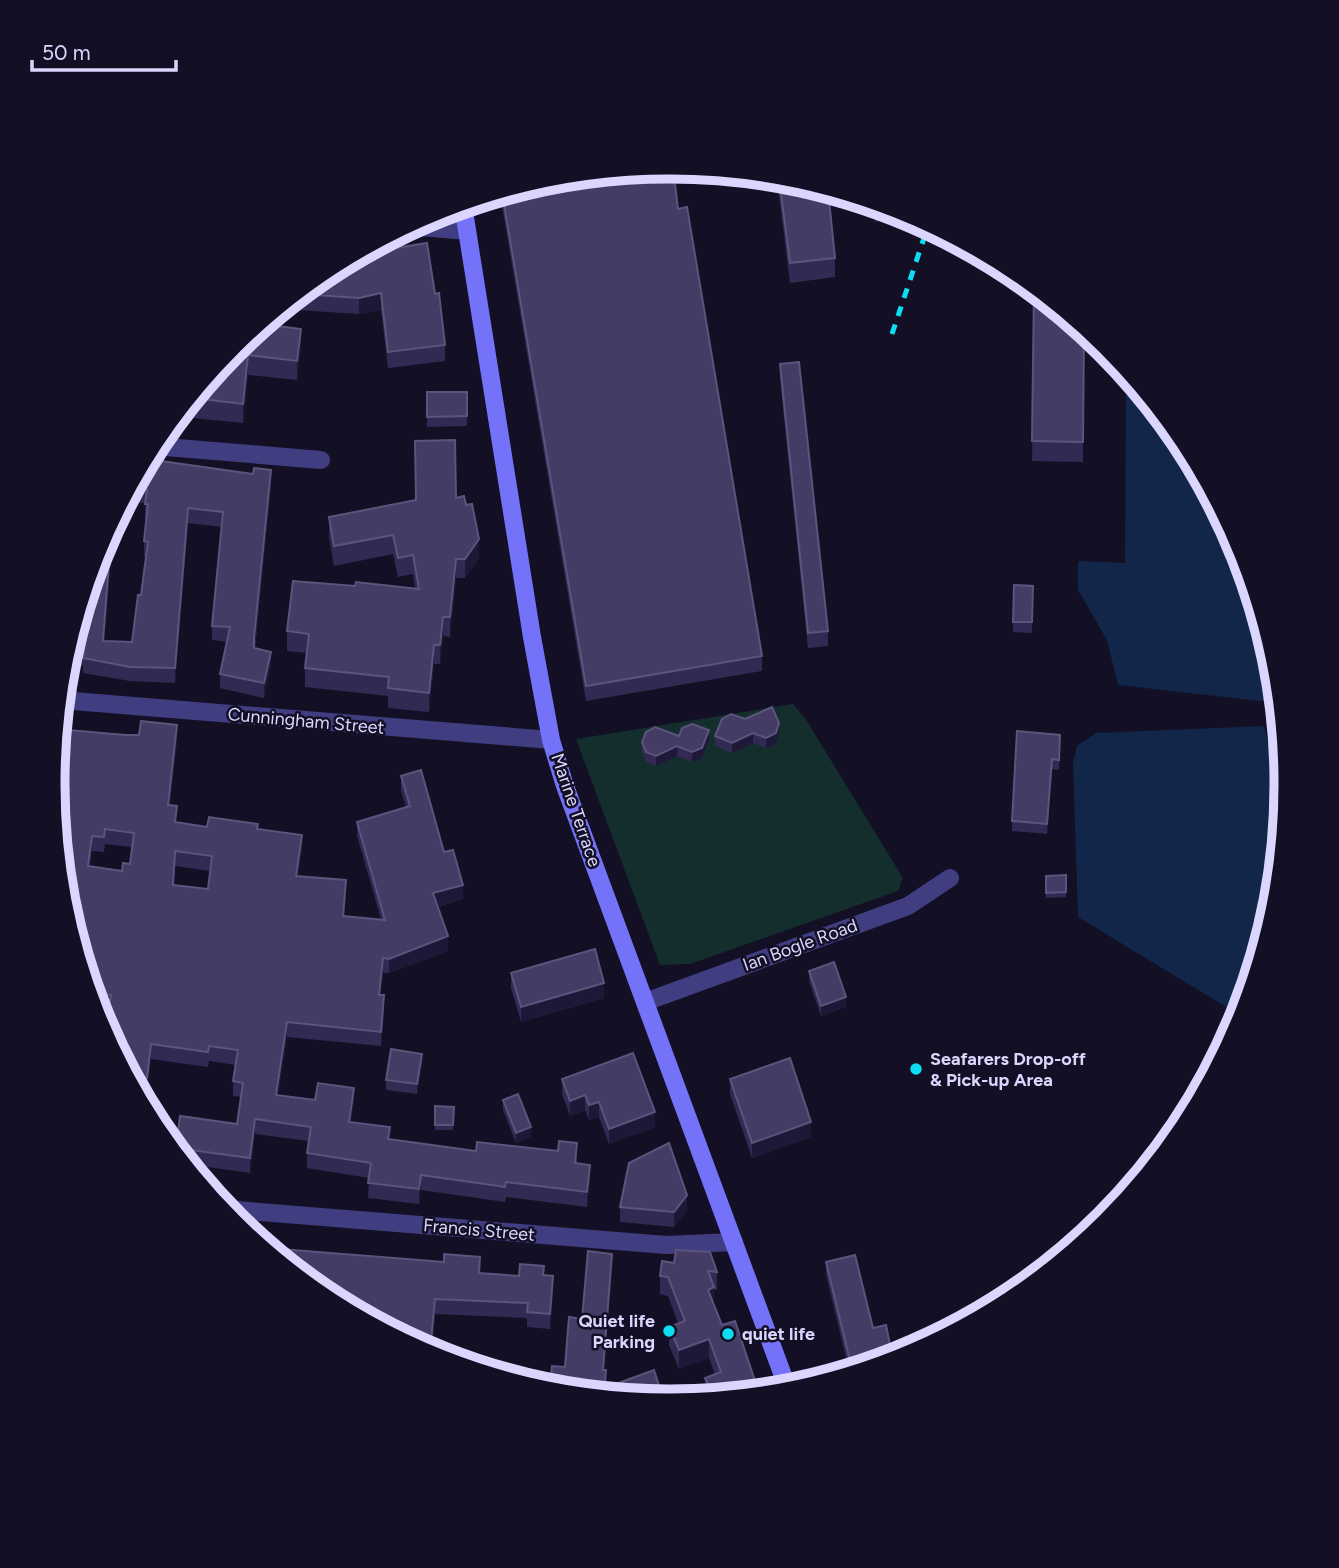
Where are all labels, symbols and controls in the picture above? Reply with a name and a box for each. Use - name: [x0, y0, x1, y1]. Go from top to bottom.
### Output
- scale bar: [32, 28, 175, 72]
- text: 50 m: [42, 40, 91, 65]
- street label: Cunningham Street: [227, 703, 385, 739]
- street label: Marine Terrace: [546, 750, 606, 870]
- street label: Ian Bogle Road: [740, 914, 860, 976]
- place label: Seafarers Drop-off & Pick-up Area: [930, 1048, 1087, 1091]
- marker: Seafarers Drop-off & Pick-up Area: [908, 1061, 924, 1077]
- street label: Francis Street: [422, 1214, 536, 1246]
- place label: Quiet life Parking: [578, 1310, 655, 1353]
- marker: Quiet life Parking: [661, 1323, 677, 1339]
- place label: quiet life: [742, 1323, 815, 1345]
- marker: quiet life: [720, 1326, 736, 1342]

